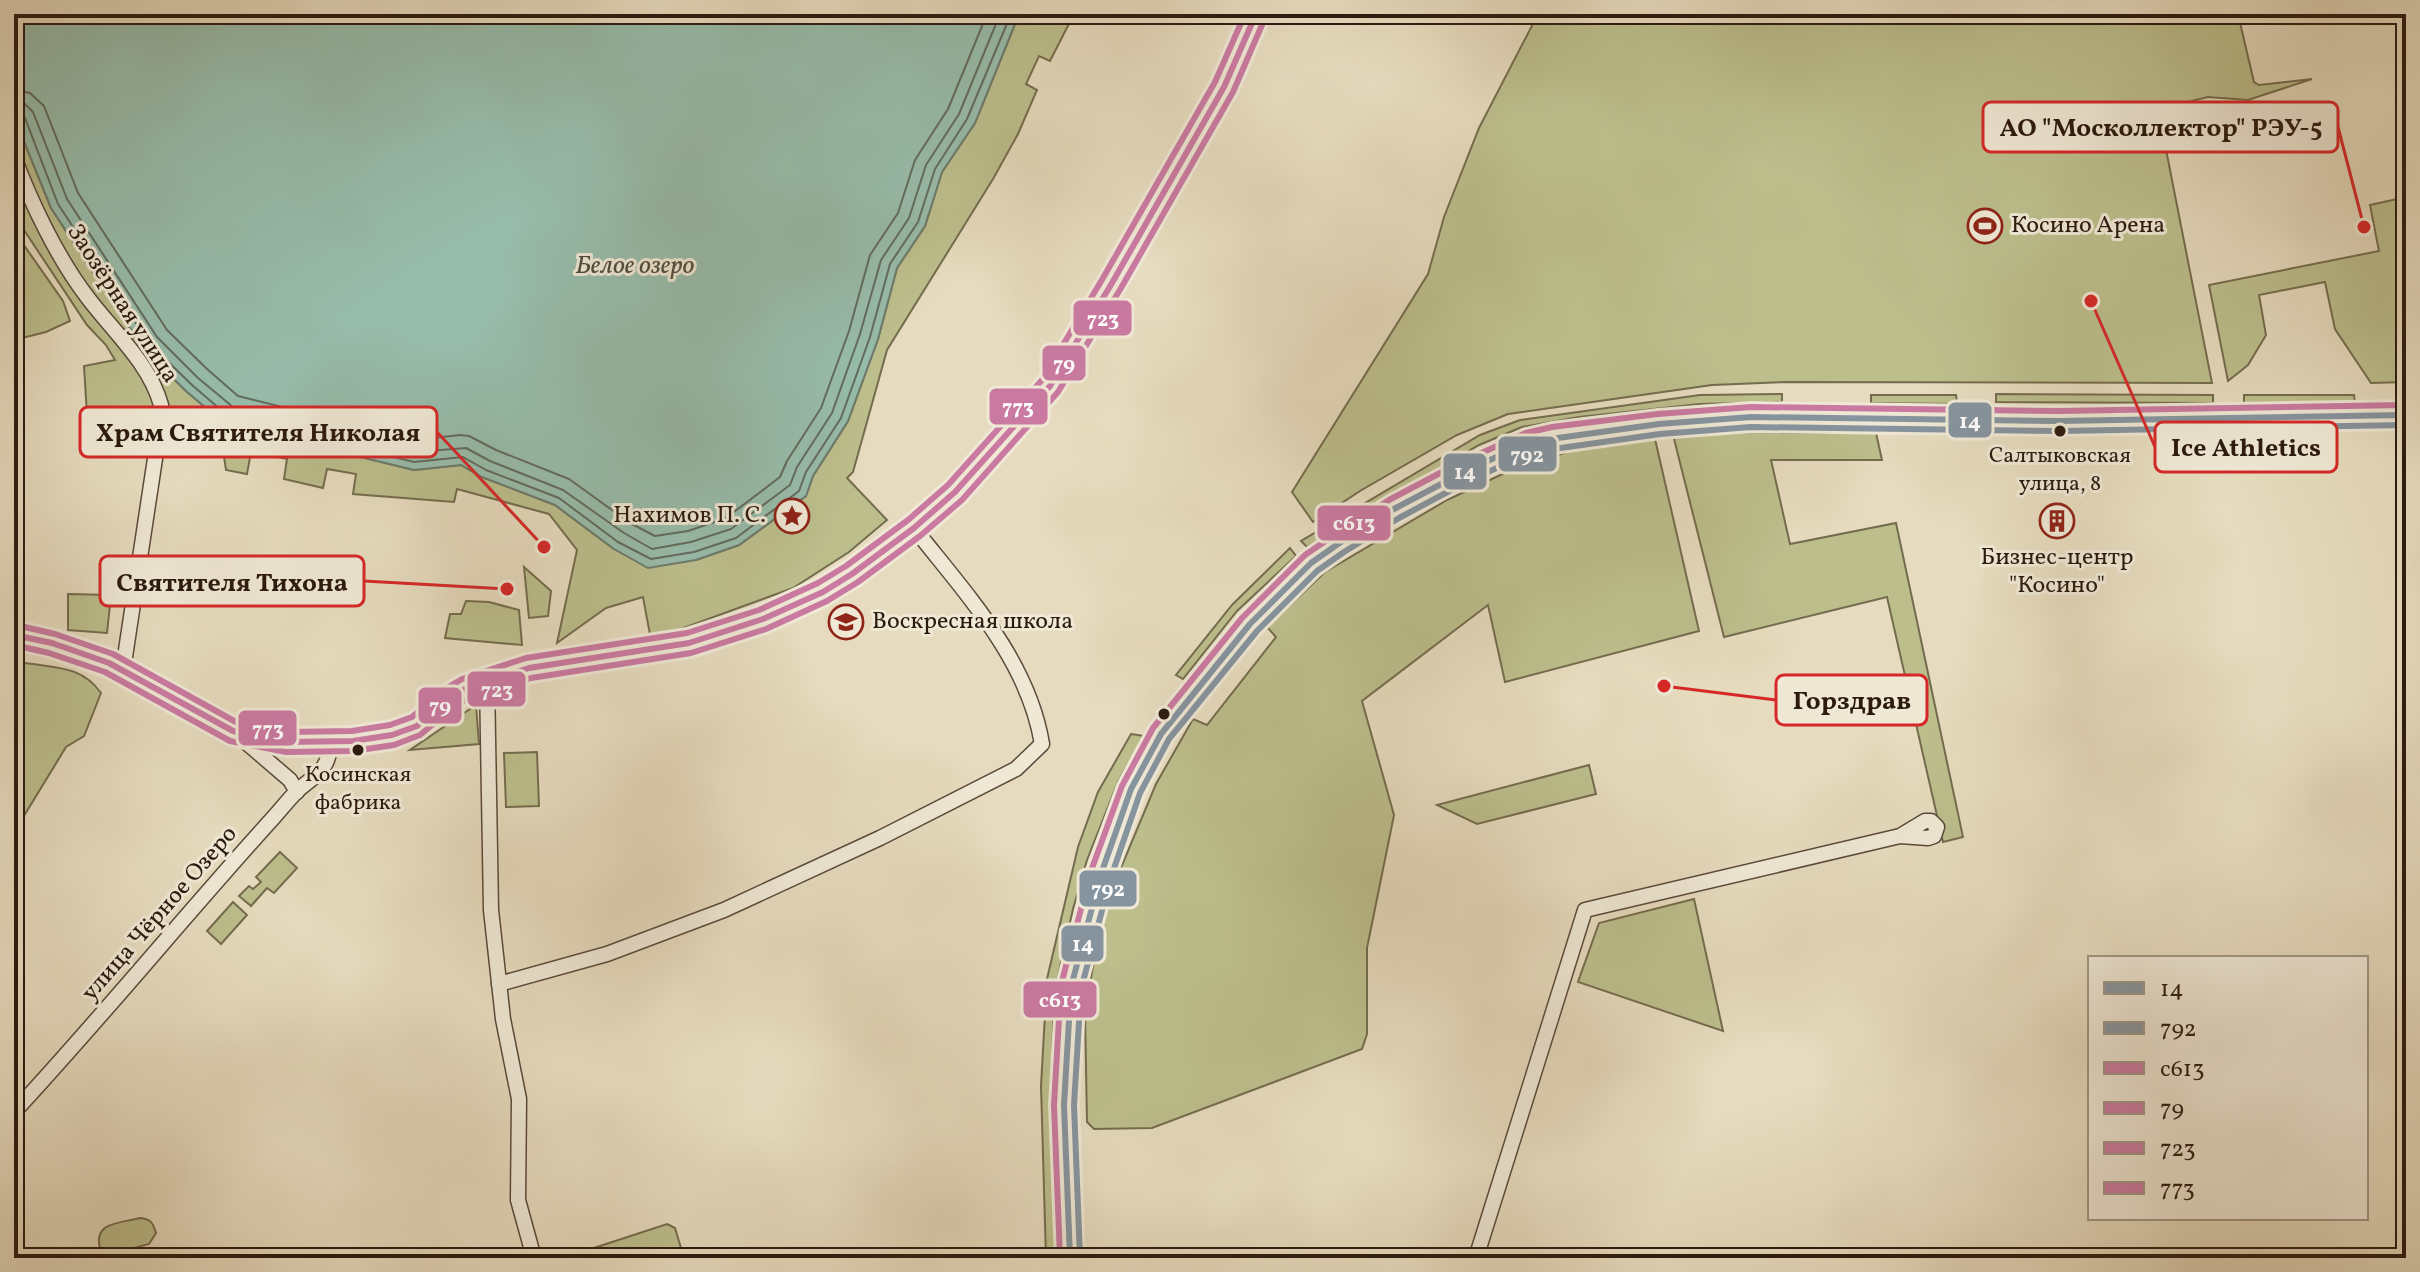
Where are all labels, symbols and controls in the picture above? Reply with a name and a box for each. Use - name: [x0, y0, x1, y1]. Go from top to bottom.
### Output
- callout: АО "Москоллектор" РЭУ-5: [1983, 102, 2338, 152]
- text: АО "Москоллектор" РЭУ-5: [2000, 111, 2322, 147]
- sports icon: Косино Арена: [1966, 207, 2004, 245]
- place label: Косино Арена: [2011, 209, 2165, 243]
- street label: Заозёрная улица: [58, 218, 186, 390]
- water label: Белое озеро: [576, 248, 694, 284]
- line badge: 723: [1072, 299, 1133, 337]
- text: 723: [1087, 305, 1119, 336]
- line badge: 79: [1041, 344, 1087, 382]
- text: 79: [1053, 350, 1075, 381]
- line badge: 773: [988, 387, 1049, 426]
- text: 773: [1002, 393, 1034, 424]
- line badge: 14: [1947, 401, 1993, 439]
- callout: Храм Святителя Николая: [80, 407, 437, 457]
- text: 14: [1959, 407, 1981, 438]
- text: Храм Святителя Николая: [96, 416, 420, 452]
- callout: Ice Athletics: [2155, 422, 2337, 472]
- marker: Салтыковская улица, 8: [2052, 423, 2068, 439]
- text: Ice Athletics: [2171, 431, 2321, 467]
- line badge: 792: [1497, 435, 1558, 473]
- text: 792: [1510, 441, 1544, 472]
- place label: Салтыковская улица, 8: [1989, 441, 2131, 500]
- line badge: 14: [1442, 452, 1488, 491]
- text: 14: [1454, 458, 1476, 489]
- place icon: Нахимов П. С.: [773, 497, 811, 535]
- place label: Нахимов П. С.: [613, 499, 766, 533]
- building icon: Бизнес-центр "Косино": [2038, 502, 2076, 540]
- line badge: с613: [1316, 504, 1392, 542]
- text: с613: [1333, 509, 1375, 540]
- place label: Бизнес-центр "Косино": [1980, 541, 2134, 603]
- callout: Святителя Тихона: [100, 556, 364, 606]
- text: Святителя Тихона: [116, 566, 348, 602]
- school or university icon: Воскресная школа: [827, 603, 865, 641]
- place label: Воскресная школа: [872, 605, 1073, 639]
- line badge: 723: [466, 670, 527, 708]
- callout: Горздрав: [1776, 675, 1927, 725]
- text: 723: [481, 676, 513, 707]
- text: Горздрав: [1793, 684, 1911, 720]
- line badge: 79: [417, 686, 463, 725]
- text: 79: [429, 692, 451, 723]
- unlabelled marker: [1156, 706, 1172, 722]
- line badge: 773: [237, 709, 298, 747]
- text: 773: [252, 715, 284, 746]
- marker: Косинская фабрика: [350, 742, 366, 758]
- place label: Косинская фабрика: [305, 760, 411, 819]
- street label: улица Чёрное Озеро: [74, 819, 246, 1009]
- line badge: 792: [1078, 869, 1138, 908]
- text: 792: [1091, 875, 1125, 906]
- line badge: 14: [1060, 924, 1105, 963]
- text: 14: [1072, 930, 1094, 961]
- legend: [2088, 956, 2368, 1220]
- text: 14: [2160, 973, 2184, 1007]
- line badge: с613: [1022, 980, 1098, 1019]
- text: с613: [1039, 986, 1081, 1017]
- text: 792: [2160, 1013, 2197, 1047]
- text: с613: [2160, 1053, 2205, 1087]
- text: 79: [2160, 1093, 2184, 1127]
- text: 723: [2160, 1133, 2196, 1167]
- text: 773: [2160, 1173, 2195, 1207]

